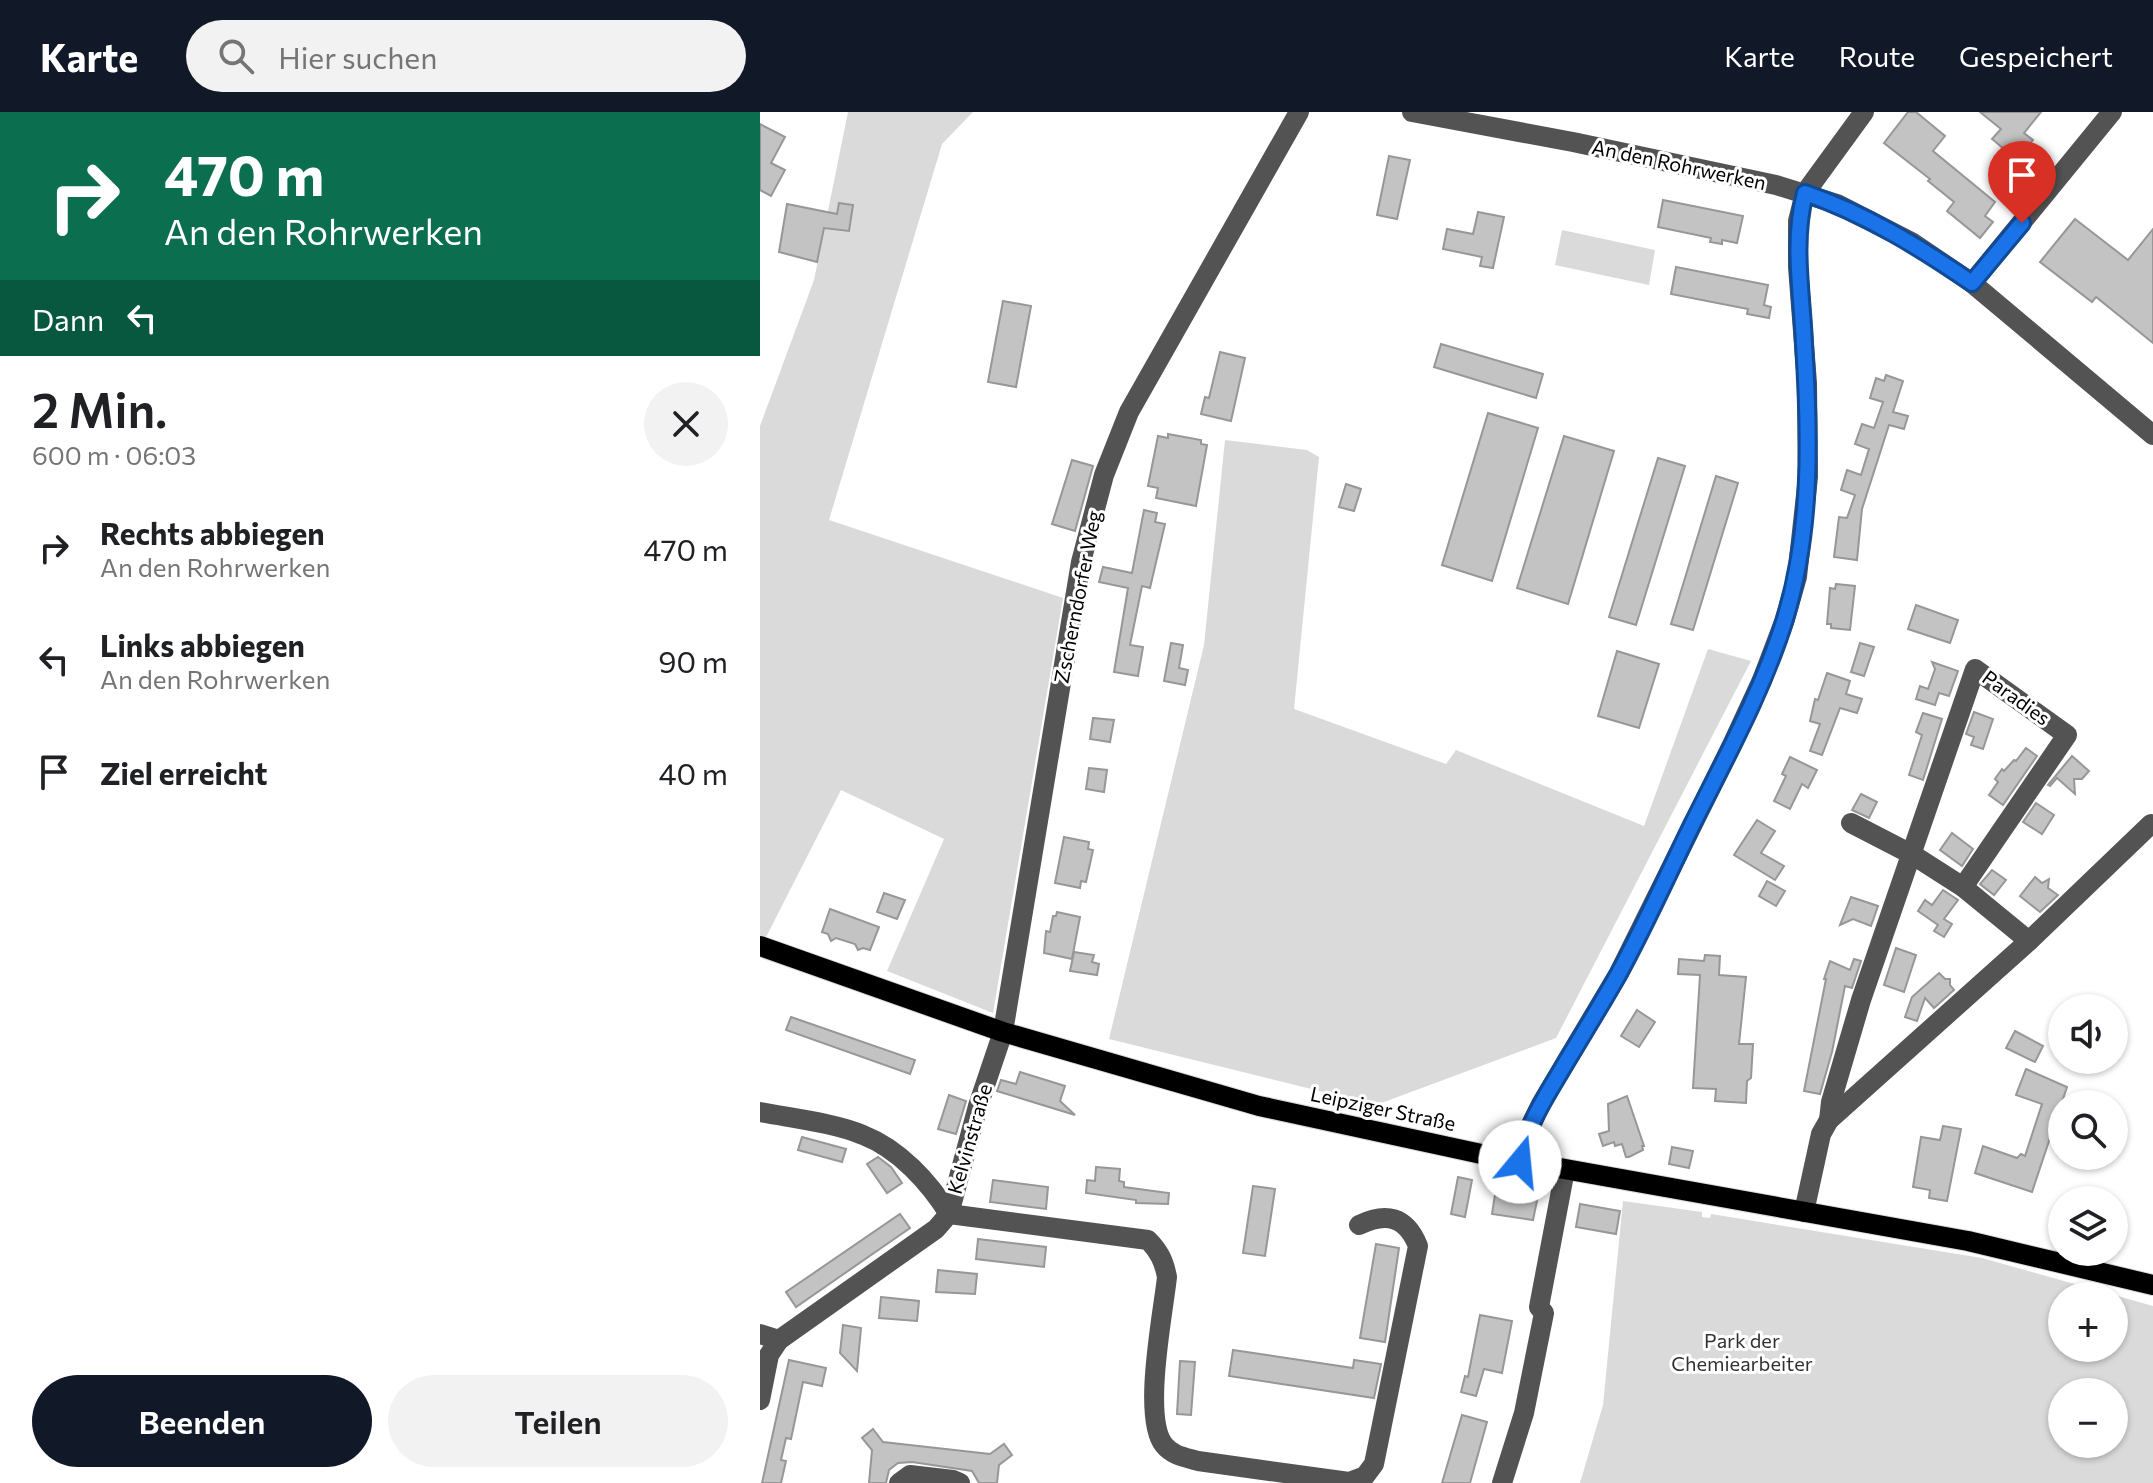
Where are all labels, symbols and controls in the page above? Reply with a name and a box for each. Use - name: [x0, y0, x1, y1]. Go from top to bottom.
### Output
- search box: [186, 20, 746, 92]
- text: Karte: [40, 33, 138, 80]
- icon: search: [214, 34, 258, 78]
- text: Hier suchen: [278, 38, 437, 75]
- text: Karte: [1724, 39, 1795, 73]
- text: Route: [1839, 39, 1915, 73]
- text: Gespeichert: [1959, 39, 2113, 73]
- street label: An den Rohrwerken: [1590, 134, 1768, 194]
- text: 470 m: [164, 139, 324, 208]
- pin: [1988, 141, 2056, 223]
- icon: right: [32, 144, 136, 248]
- icon: arrive: [2000, 153, 2044, 197]
- text: An den Rohrwerken: [164, 208, 483, 252]
- icon: left: [120, 296, 164, 340]
- text: Dann: [32, 300, 104, 337]
- text: 2 Min.: [32, 379, 167, 438]
- button: close: [644, 382, 728, 466]
- text: 600 m · 06:03: [32, 439, 196, 470]
- street label: Zscherndorfer Weg: [1048, 508, 1106, 685]
- text: Rechts abbiegen: [100, 514, 325, 551]
- icon: right: [32, 526, 76, 570]
- text: 470 m: [643, 530, 728, 567]
- text: An den Rohrwerken: [100, 551, 330, 582]
- text: Links abbiegen: [100, 626, 305, 663]
- icon: left: [32, 638, 76, 682]
- text: 90 m: [658, 642, 728, 679]
- text: An den Rohrwerken: [100, 663, 330, 694]
- street label: Paradies: [1978, 665, 2055, 730]
- icon: arrive: [32, 750, 76, 794]
- text: Ziel erreicht: [100, 754, 268, 791]
- text: 40 m: [659, 754, 728, 791]
- map controls: [2048, 994, 2128, 1458]
- button: sound: [2048, 994, 2128, 1074]
- street label: Kelvinstraße: [942, 1081, 996, 1197]
- street label: Leipziger Straße: [1308, 1081, 1458, 1135]
- button: search: [2048, 1090, 2128, 1170]
- position arrow: [1478, 1120, 1562, 1204]
- button: layers: [2048, 1186, 2128, 1266]
- button: +: [2048, 1282, 2128, 1362]
- park label: Park der Chemiearbeiter: [1671, 1328, 1813, 1375]
- button: Beenden: [32, 1375, 372, 1467]
- button: Teilen: [388, 1375, 728, 1467]
- button: −: [2048, 1378, 2128, 1458]

